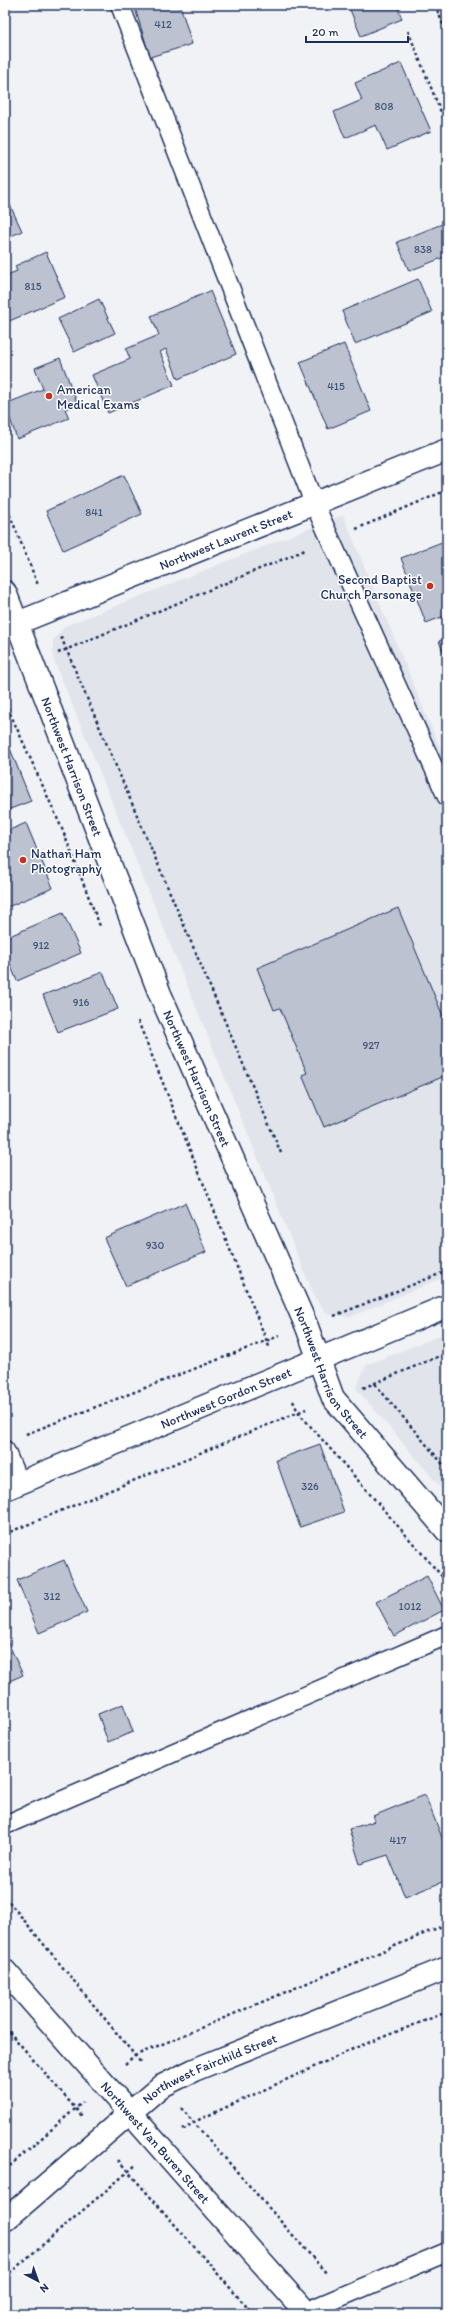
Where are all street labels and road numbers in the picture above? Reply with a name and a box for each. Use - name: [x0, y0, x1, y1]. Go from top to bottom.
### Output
- street label: Northwest Laurent Street: [157, 506, 295, 573]
- street label: Northwest Harrison Street: [39, 695, 106, 838]
- street label: Northwest Harrison Street: [161, 1008, 234, 1149]
- street label: Northwest Harrison Street: [291, 1304, 372, 1441]
- street label: Northwest Gordon Street: [158, 1364, 294, 1431]
- street label: Northwest Fairchild Street: [139, 2030, 279, 2106]
- street label: Northwest Van Buren Street: [98, 2078, 213, 2206]

